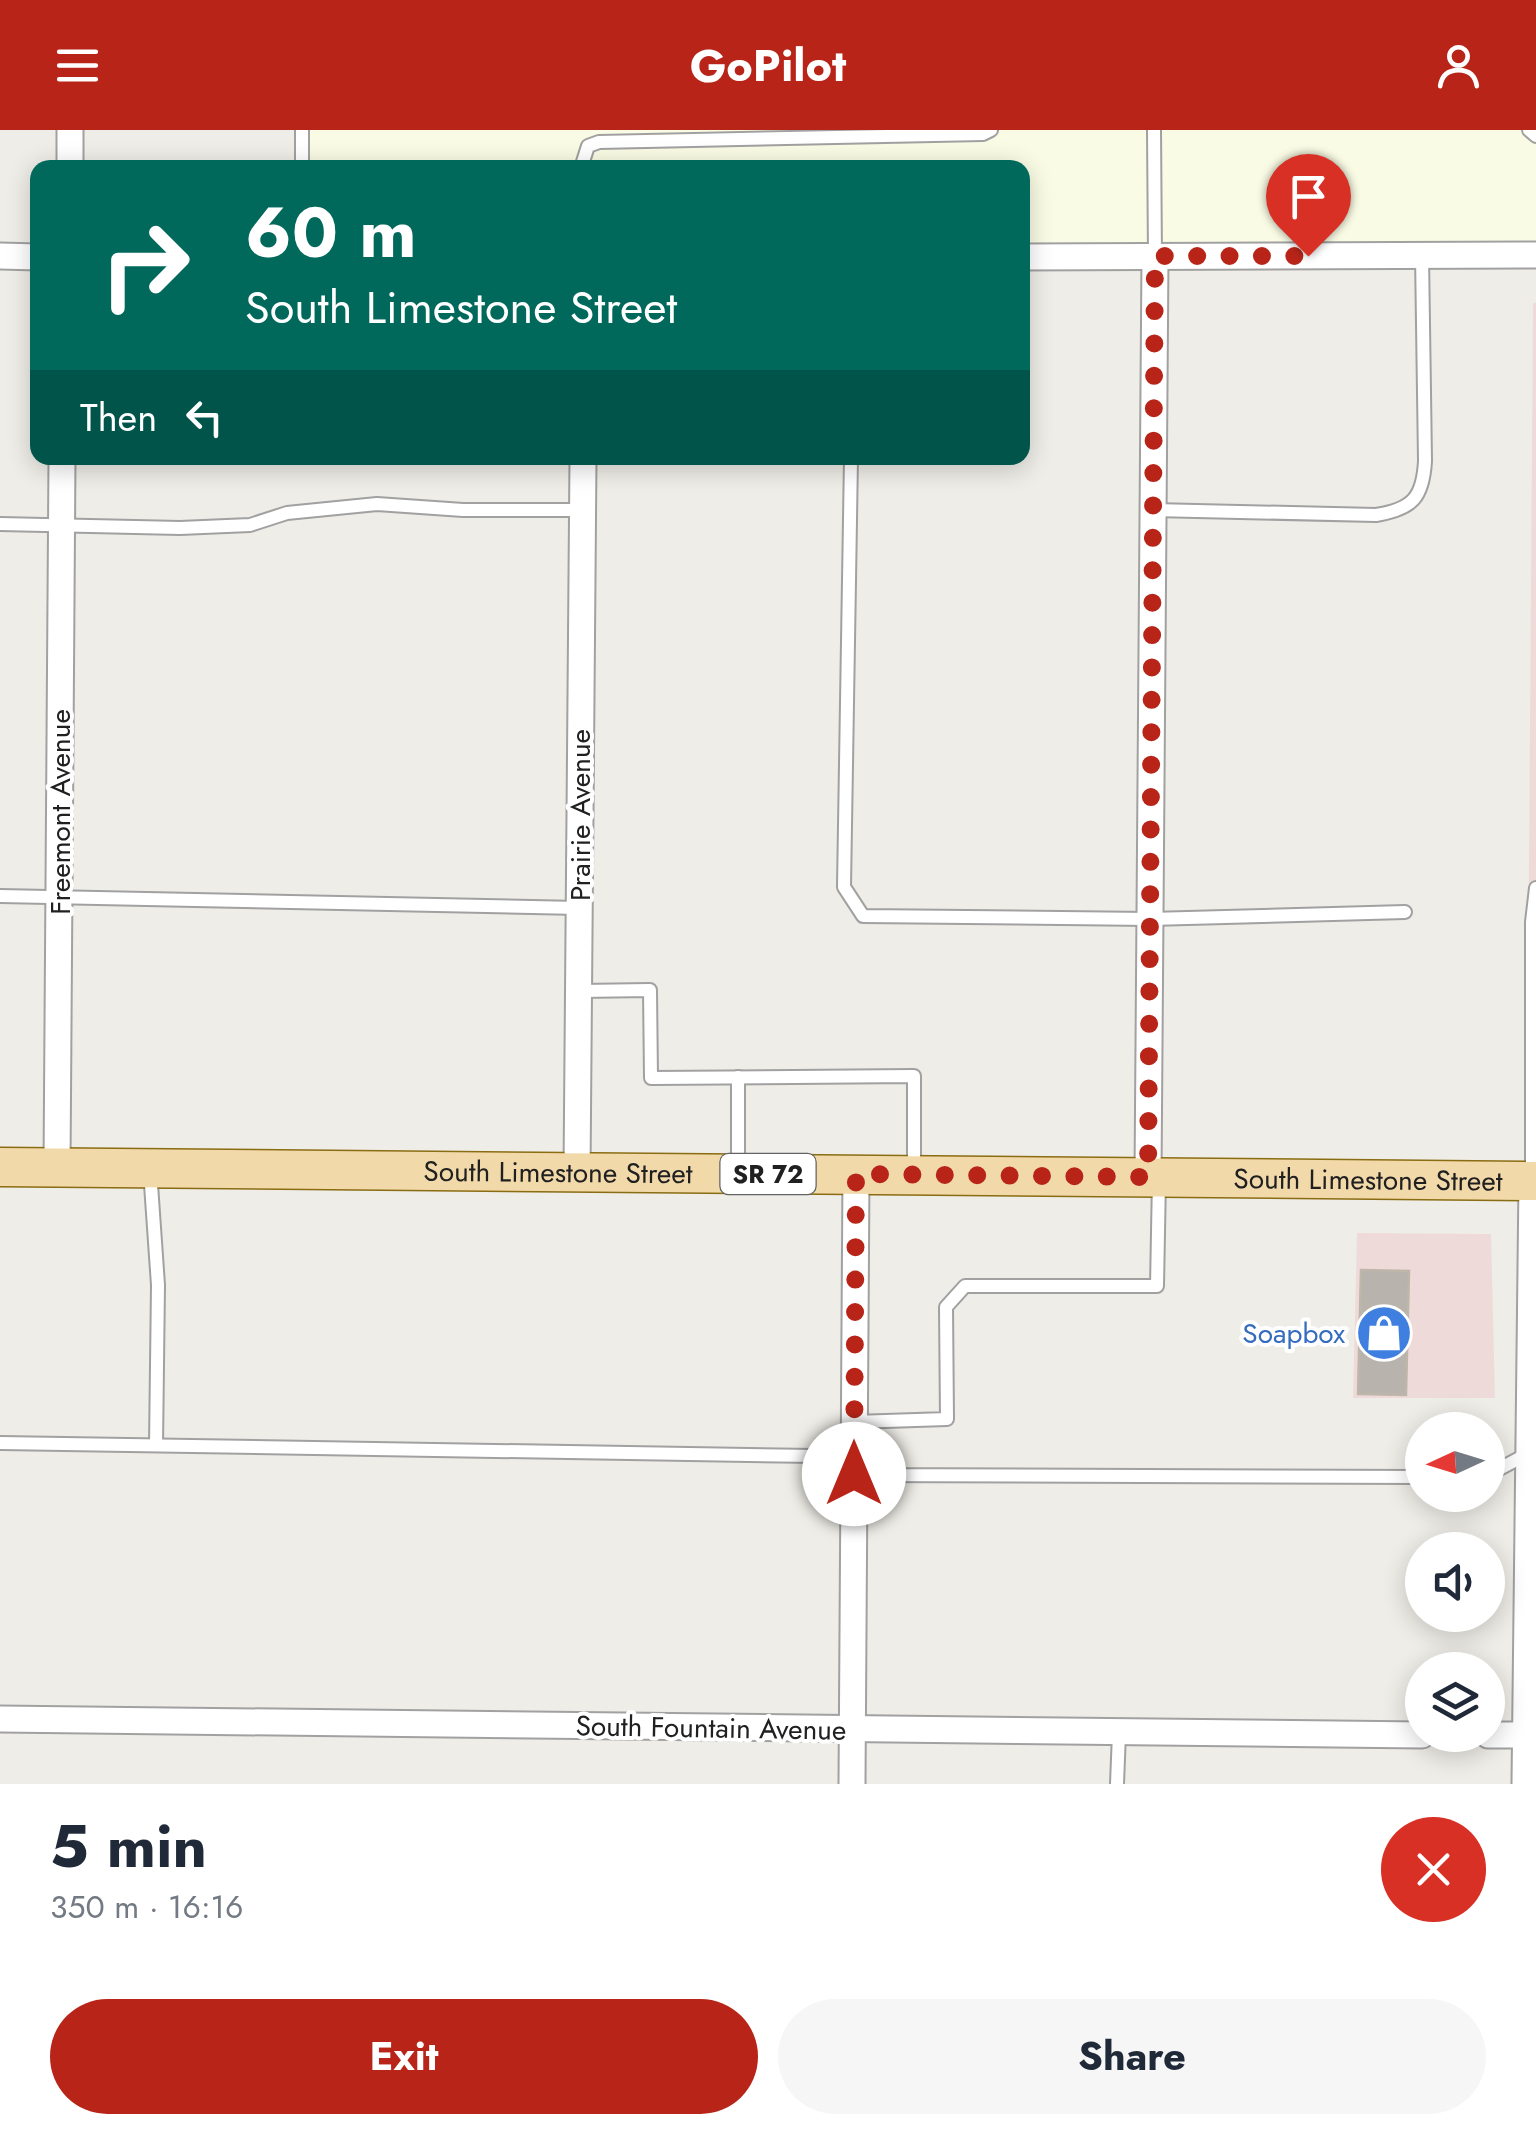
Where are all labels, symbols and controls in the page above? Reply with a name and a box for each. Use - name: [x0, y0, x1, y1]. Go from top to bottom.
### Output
- text: GoPilot: [690, 33, 846, 98]
- icon: menu: [50, 38, 105, 93]
- icon: person: [1431, 38, 1486, 93]
- pin: [1266, 154, 1351, 257]
- icon: arrive: [1281, 169, 1336, 224]
- text: 60 m: [245, 182, 417, 283]
- icon: right: [80, 200, 210, 330]
- text: South Limestone Street: [245, 275, 677, 340]
- text: Then: [80, 390, 157, 445]
- icon: left: [177, 390, 232, 445]
- street label: Freemont Avenue: [40, 709, 81, 915]
- street label: Prairie Avenue: [560, 729, 601, 901]
- street label: South Limestone Street: [423, 1150, 693, 1194]
- road number: SR 72: [720, 1154, 816, 1194]
- street label: South Limestone Street: [1233, 1158, 1503, 1201]
- shop icon: Soapbox: [1354, 1303, 1414, 1363]
- place label: Soapbox: [1242, 1313, 1345, 1354]
- north arrow: [1405, 1412, 1505, 1512]
- map controls: [1405, 1412, 1505, 1752]
- position arrow: [802, 1422, 906, 1526]
- button: sound: [1405, 1532, 1505, 1632]
- button: layers: [1405, 1652, 1505, 1752]
- street label: South Fountain Avenue: [575, 1705, 847, 1751]
- text: 5 min: [50, 1803, 207, 1890]
- button: close: [1381, 1817, 1486, 1922]
- text: 350 m · 16:16: [50, 1884, 243, 1930]
- button: Exit: [50, 1999, 758, 2114]
- button: Share: [778, 1999, 1486, 2114]

